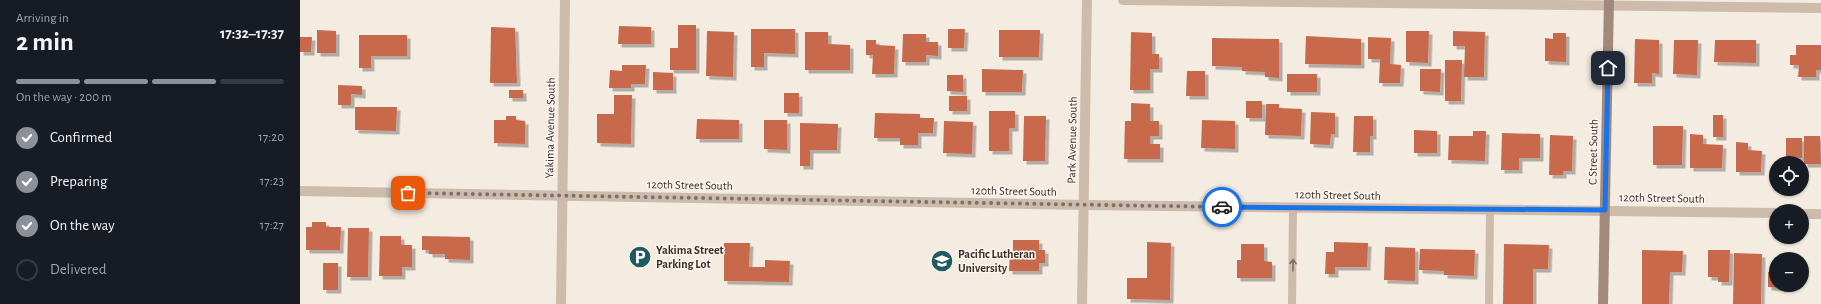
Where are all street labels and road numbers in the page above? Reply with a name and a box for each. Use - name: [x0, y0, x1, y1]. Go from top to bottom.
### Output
- street label: Yakima Avenue South: [543, 77, 557, 179]
- street label: Park Avenue South: [1065, 96, 1079, 184]
- street label: C Street South: [1586, 119, 1600, 185]
- street label: 120th Street South: [647, 178, 733, 192]
- street label: 120th Street South: [971, 184, 1057, 198]
- street label: 120th Street South: [1295, 188, 1381, 202]
- street label: 120th Street South: [1619, 191, 1705, 205]

